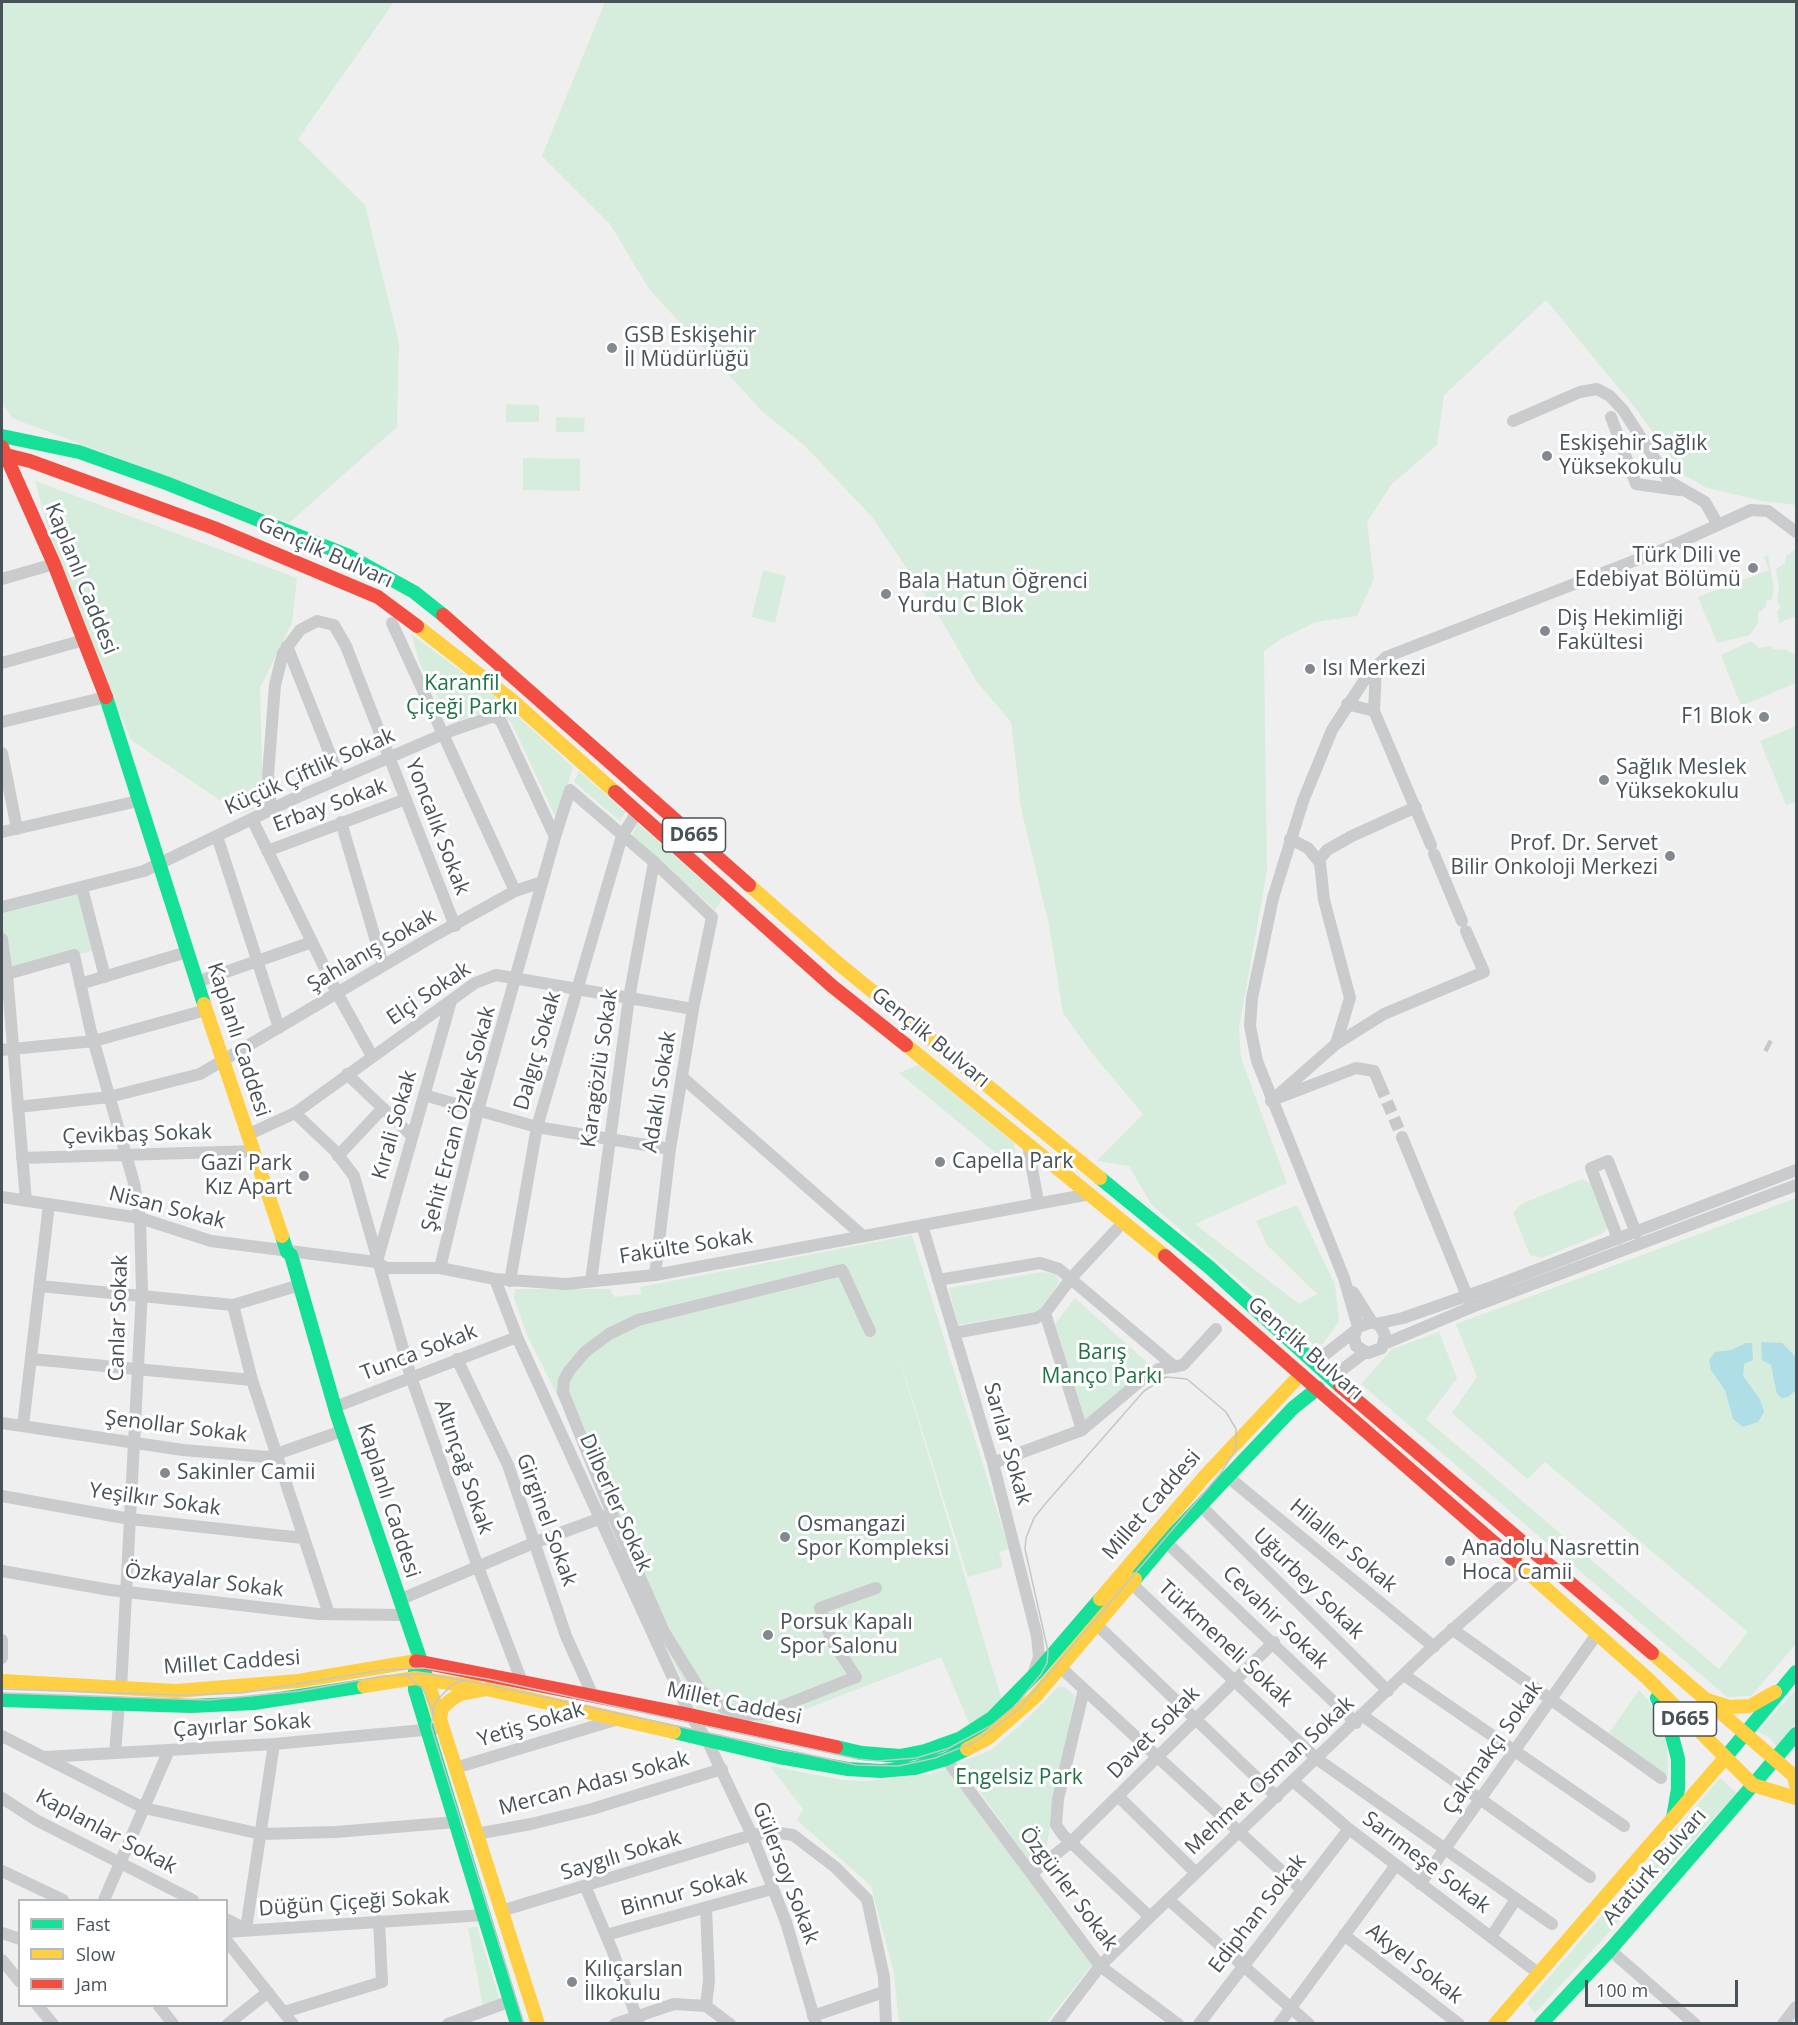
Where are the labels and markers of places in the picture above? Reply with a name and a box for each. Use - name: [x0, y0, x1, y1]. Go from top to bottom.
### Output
- place label: GSB Eskişehir İl Müdürlüğü: [624, 323, 756, 373]
- marker: GSB Eskişehir İl Müdürlüğü: [605, 341, 619, 355]
- place label: Eskişehir Sağlık Yüksekokulu: [1559, 431, 1707, 481]
- marker: Eskişehir Sağlık Yüksekokulu: [1540, 449, 1554, 463]
- place label: Türk Dili ve Edebiyat Bölümü: [1575, 543, 1741, 593]
- marker: Türk Dili ve Edebiyat Bölümü: [1746, 561, 1760, 575]
- place label: Bala Hatun Öğrenci Yurdu C Blok: [898, 569, 1088, 619]
- marker: Bala Hatun Öğrenci Yurdu C Blok: [879, 587, 893, 601]
- place label: Diş Hekimliği Fakültesi: [1557, 606, 1683, 656]
- marker: Diş Hekimliği Fakültesi: [1538, 624, 1552, 638]
- place label: Isı Merkezi: [1322, 656, 1426, 682]
- marker: Isı Merkezi: [1303, 662, 1317, 676]
- place label: F1 Blok: [1681, 704, 1752, 730]
- marker: F1 Blok: [1757, 710, 1771, 724]
- place label: Sağlık Meslek Yüksekokulu: [1616, 755, 1746, 805]
- marker: Sağlık Meslek Yüksekokulu: [1597, 773, 1611, 787]
- place label: Prof. Dr. Servet Bilir Onkoloji Merkezi: [1450, 831, 1658, 881]
- marker: Prof. Dr. Servet Bilir Onkoloji Merkezi: [1663, 849, 1677, 863]
- place label: Capella Park: [952, 1149, 1073, 1175]
- place label: Gazi Park Kız Apart: [201, 1151, 292, 1201]
- marker: Capella Park: [933, 1155, 947, 1169]
- marker: Gazi Park Kız Apart: [297, 1169, 311, 1183]
- place label: Sakinler Camii: [177, 1460, 315, 1486]
- marker: Sakinler Camii: [158, 1466, 172, 1480]
- place label: Osmangazi Spor Kompleksi: [797, 1512, 949, 1562]
- marker: Osmangazi Spor Kompleksi: [778, 1530, 792, 1544]
- place label: Anadolu Nasrettin Hoca Camii: [1462, 1536, 1640, 1586]
- marker: Anadolu Nasrettin Hoca Camii: [1443, 1554, 1457, 1568]
- place label: Porsuk Kapalı Spor Salonu: [780, 1610, 913, 1660]
- marker: Porsuk Kapalı Spor Salonu: [761, 1628, 775, 1642]
- place label: Kılıçarslan İlkokulu: [584, 1957, 683, 2007]
- marker: Kılıçarslan İlkokulu: [565, 1975, 579, 1989]

